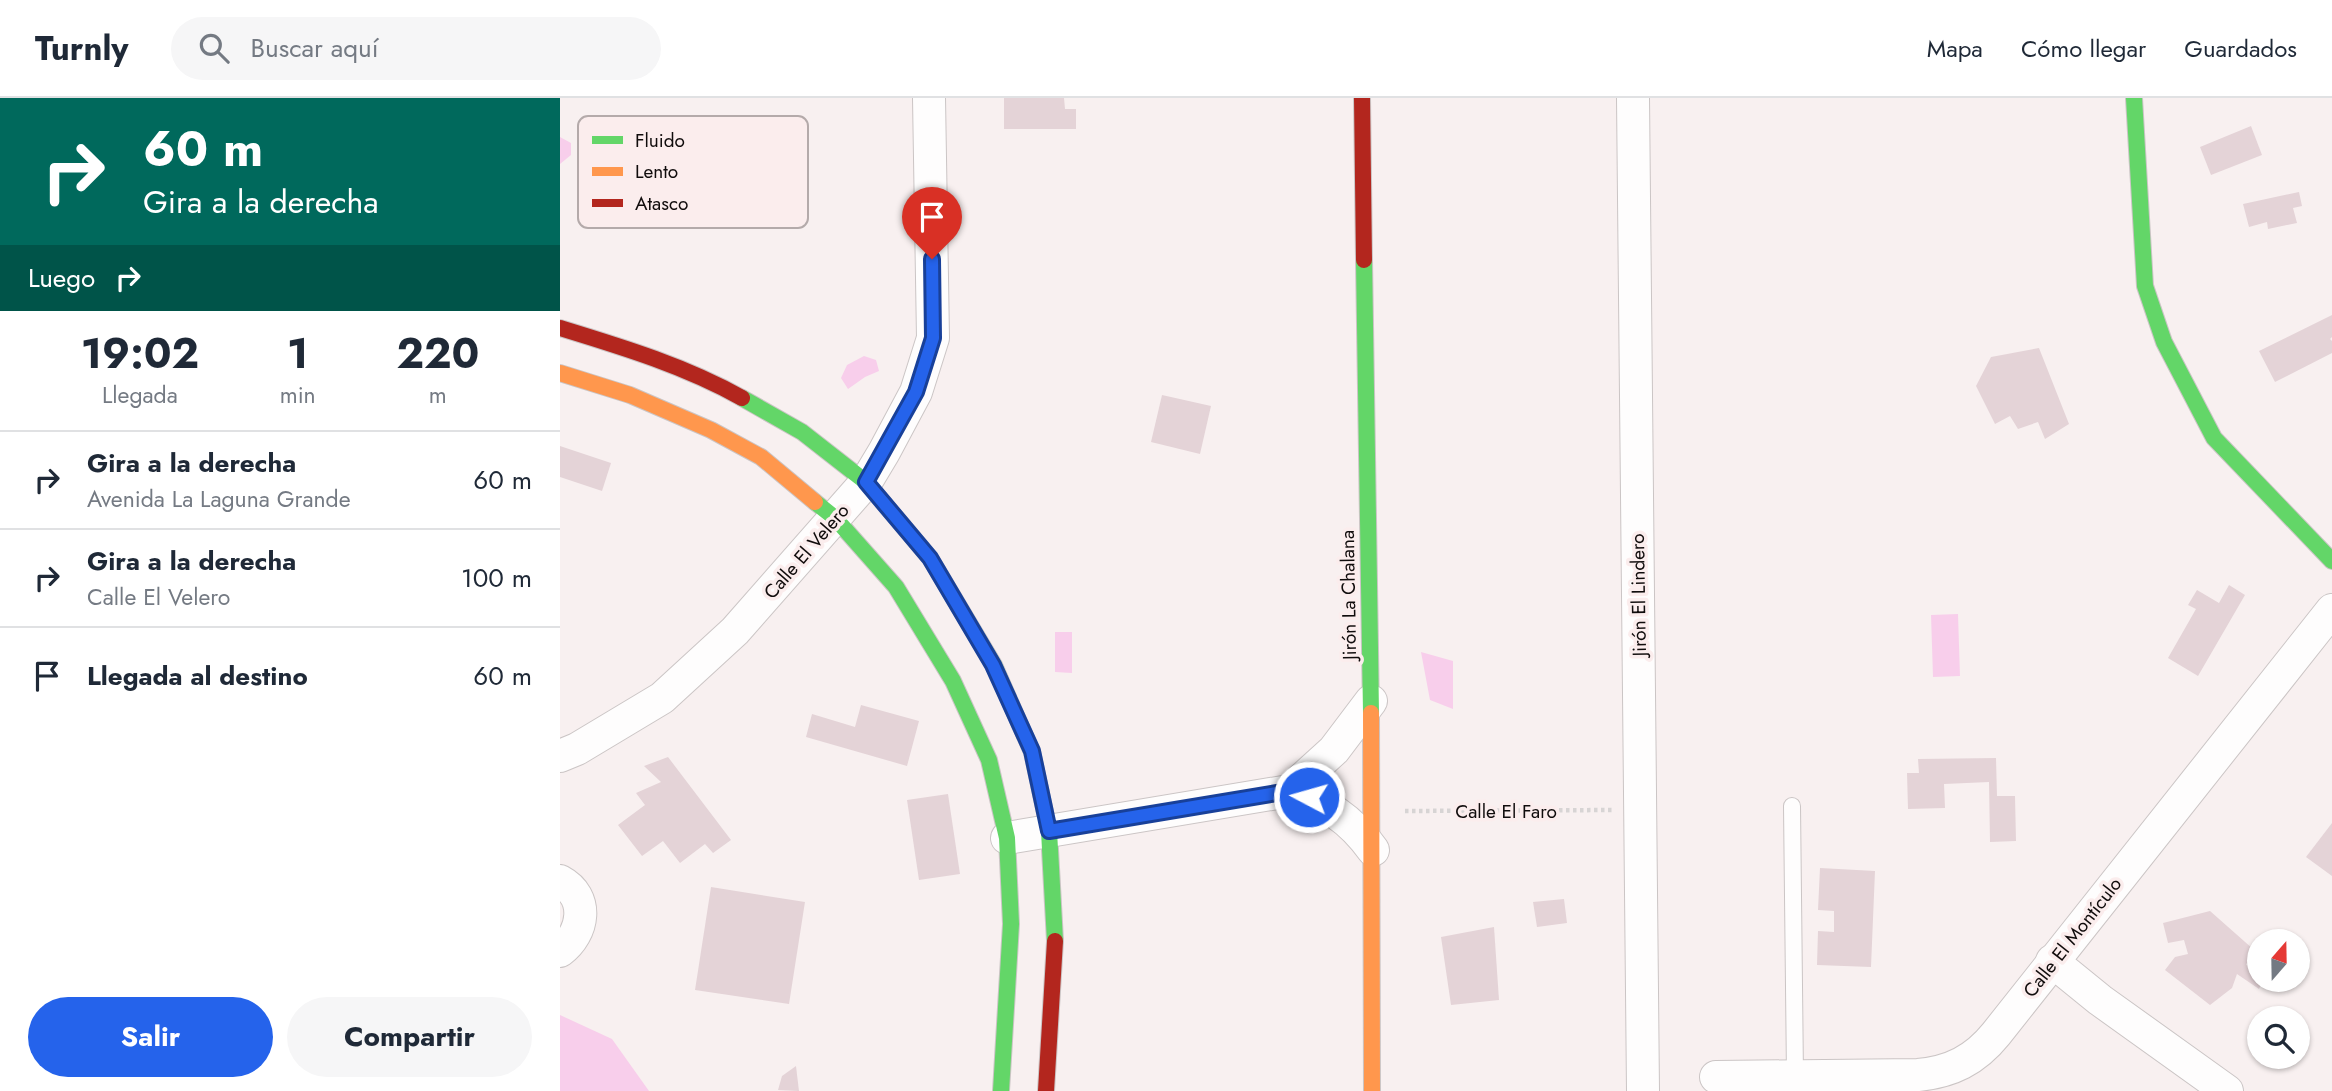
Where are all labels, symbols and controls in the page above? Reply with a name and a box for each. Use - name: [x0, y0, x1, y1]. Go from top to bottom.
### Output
- search box: [171, 17, 661, 80]
- text: Turnly: [35, 25, 129, 72]
- icon: search: [195, 29, 233, 67]
- text: Buscar aquí: [251, 29, 379, 67]
- text: Mapa: [1927, 31, 1983, 66]
- text: Cómo llegar: [2021, 31, 2146, 66]
- text: Guardados: [2184, 31, 2297, 66]
- text: 60 m: [143, 114, 263, 184]
- legend: [578, 116, 808, 228]
- icon: right: [28, 126, 119, 217]
- text: Fluido: [635, 127, 685, 154]
- text: Lento: [635, 158, 678, 185]
- text: Gira a la derecha: [143, 179, 379, 225]
- pin: [902, 187, 962, 259]
- text: Atasco: [635, 190, 688, 217]
- icon: arrive: [913, 198, 951, 236]
- text: Luego: [28, 259, 95, 297]
- icon: right: [109, 259, 147, 297]
- text: 19:02: [81, 323, 199, 384]
- text: 1: [287, 323, 308, 384]
- text: 220: [396, 323, 479, 384]
- text: Llegada: [102, 378, 178, 412]
- text: min: [280, 378, 316, 412]
- text: m: [429, 378, 447, 412]
- text: Gira a la derecha: [87, 444, 296, 482]
- icon: right: [28, 461, 66, 499]
- text: 60 m: [473, 461, 532, 499]
- text: Avenida La Laguna Grande: [87, 482, 351, 516]
- street label: Calle El Velero: [757, 498, 855, 605]
- street label: Jirón La Chalana: [1334, 530, 1363, 663]
- street label: Jirón El Lindero: [1624, 533, 1653, 660]
- text: Gira a la derecha: [87, 542, 296, 580]
- icon: right: [28, 559, 66, 597]
- text: 100 m: [461, 559, 532, 597]
- text: Calle El Velero: [87, 580, 230, 614]
- icon: arrive: [28, 657, 66, 695]
- text: Llegada al destino: [87, 657, 308, 695]
- text: 60 m: [473, 657, 532, 695]
- position arrow: [1272, 760, 1346, 834]
- street label: Calle El Faro: [1455, 798, 1557, 825]
- street label: Calle El Montículo: [2017, 871, 2128, 1003]
- north arrow: [2247, 929, 2310, 992]
- map controls: [2247, 929, 2310, 1069]
- button: Salir: [28, 997, 273, 1077]
- button: Compartir: [287, 997, 532, 1077]
- button: search: [2247, 1006, 2310, 1069]

